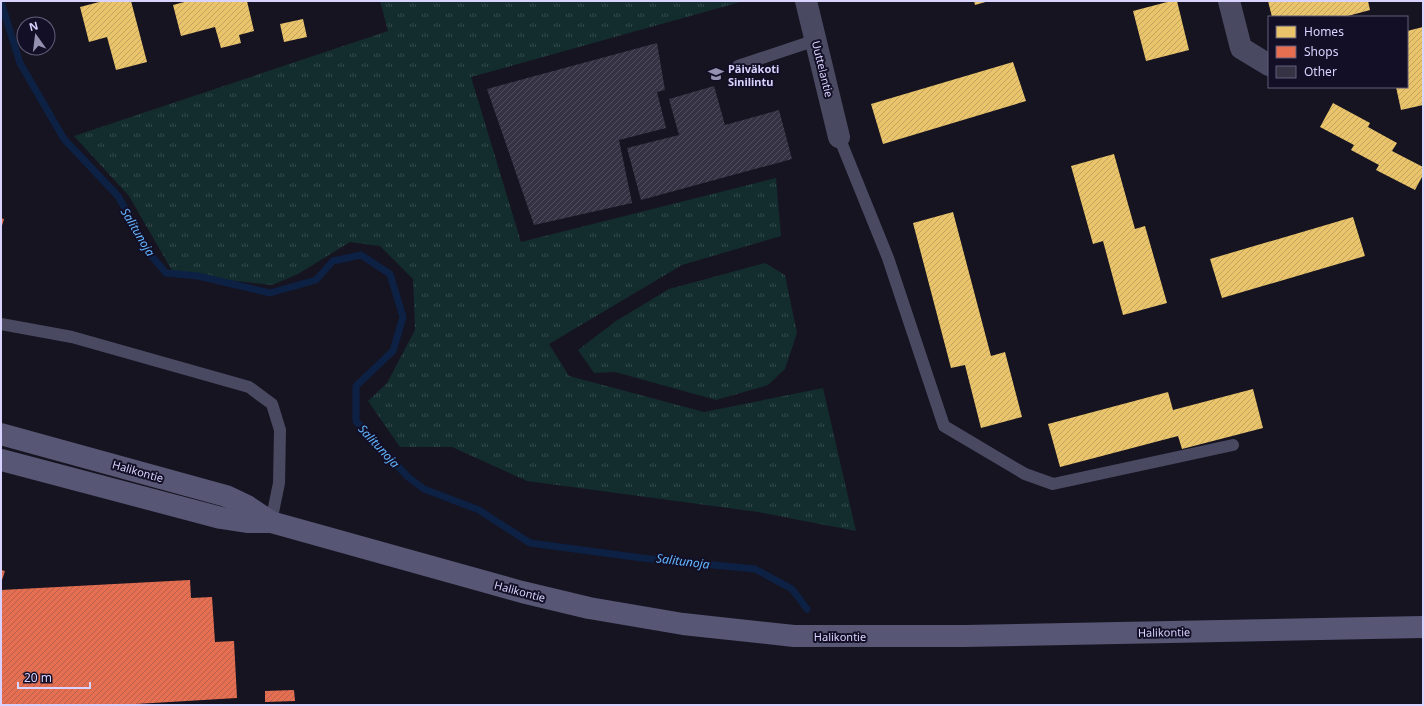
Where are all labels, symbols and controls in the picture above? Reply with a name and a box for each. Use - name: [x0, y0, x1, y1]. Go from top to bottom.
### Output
- north arrow: [16, 16, 56, 56]
- legend: [1268, 16, 1408, 88]
- text: N: [27, 17, 40, 34]
- text: Homes: [1304, 23, 1344, 40]
- street label: Uuttelantie: [809, 39, 837, 99]
- text: Shops: [1304, 43, 1339, 60]
- place label: Päiväkoti Sinilintu: [728, 61, 779, 89]
- text: Other: [1304, 63, 1337, 80]
- school or university icon: Päiväkoti Sinilintu: [707, 65, 725, 83]
- water label: Salitunoja: [117, 205, 159, 260]
- water label: Salitunoja: [354, 421, 404, 472]
- street label: Halikontie: [111, 457, 165, 485]
- water label: Salitunoja: [655, 549, 711, 573]
- street label: Halikontie: [493, 577, 547, 605]
- street label: Halikontie: [1138, 624, 1190, 640]
- street label: Halikontie: [814, 629, 866, 644]
- scale bar: [18, 664, 90, 690]
- text: 20 m: [24, 669, 52, 686]

